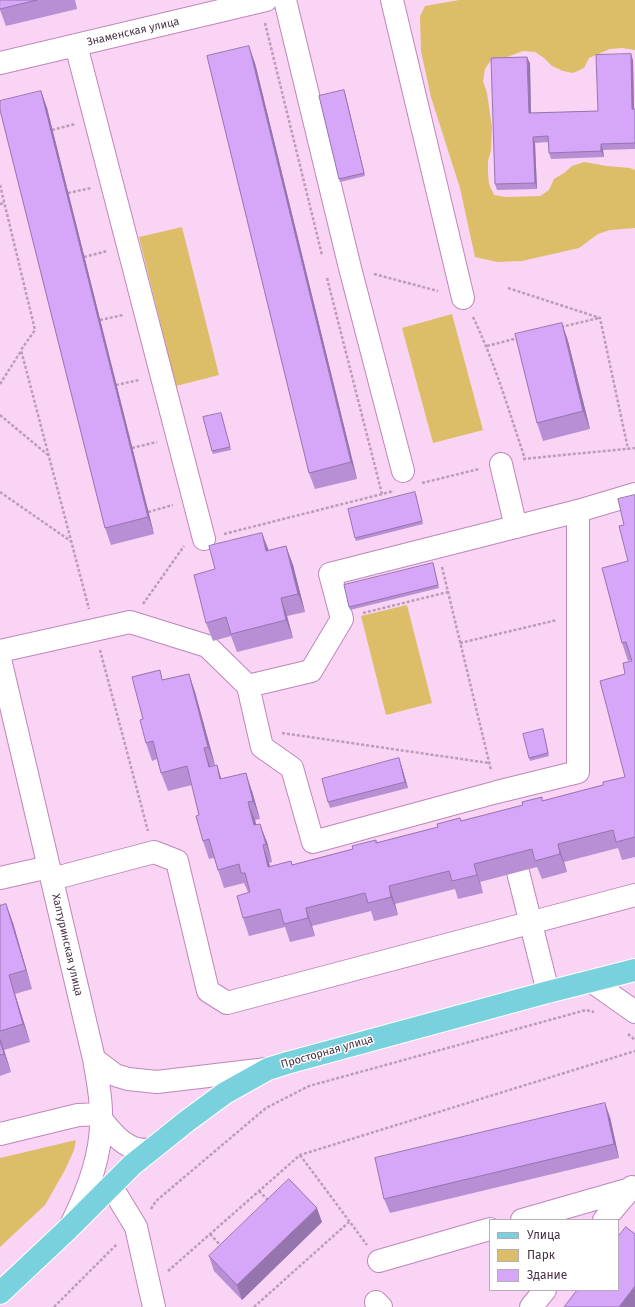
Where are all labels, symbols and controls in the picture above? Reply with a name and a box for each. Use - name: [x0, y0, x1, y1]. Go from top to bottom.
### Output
- street label: Знаменская улица: [85, 15, 181, 49]
- street label: Халтуринская улица: [49, 893, 85, 997]
- street label: Просторная улица: [279, 1033, 375, 1071]
- legend: [489, 1219, 619, 1291]
- text: Улица: [527, 1228, 561, 1242]
- text: Парк: [527, 1248, 555, 1262]
- text: Здание: [527, 1268, 567, 1282]

